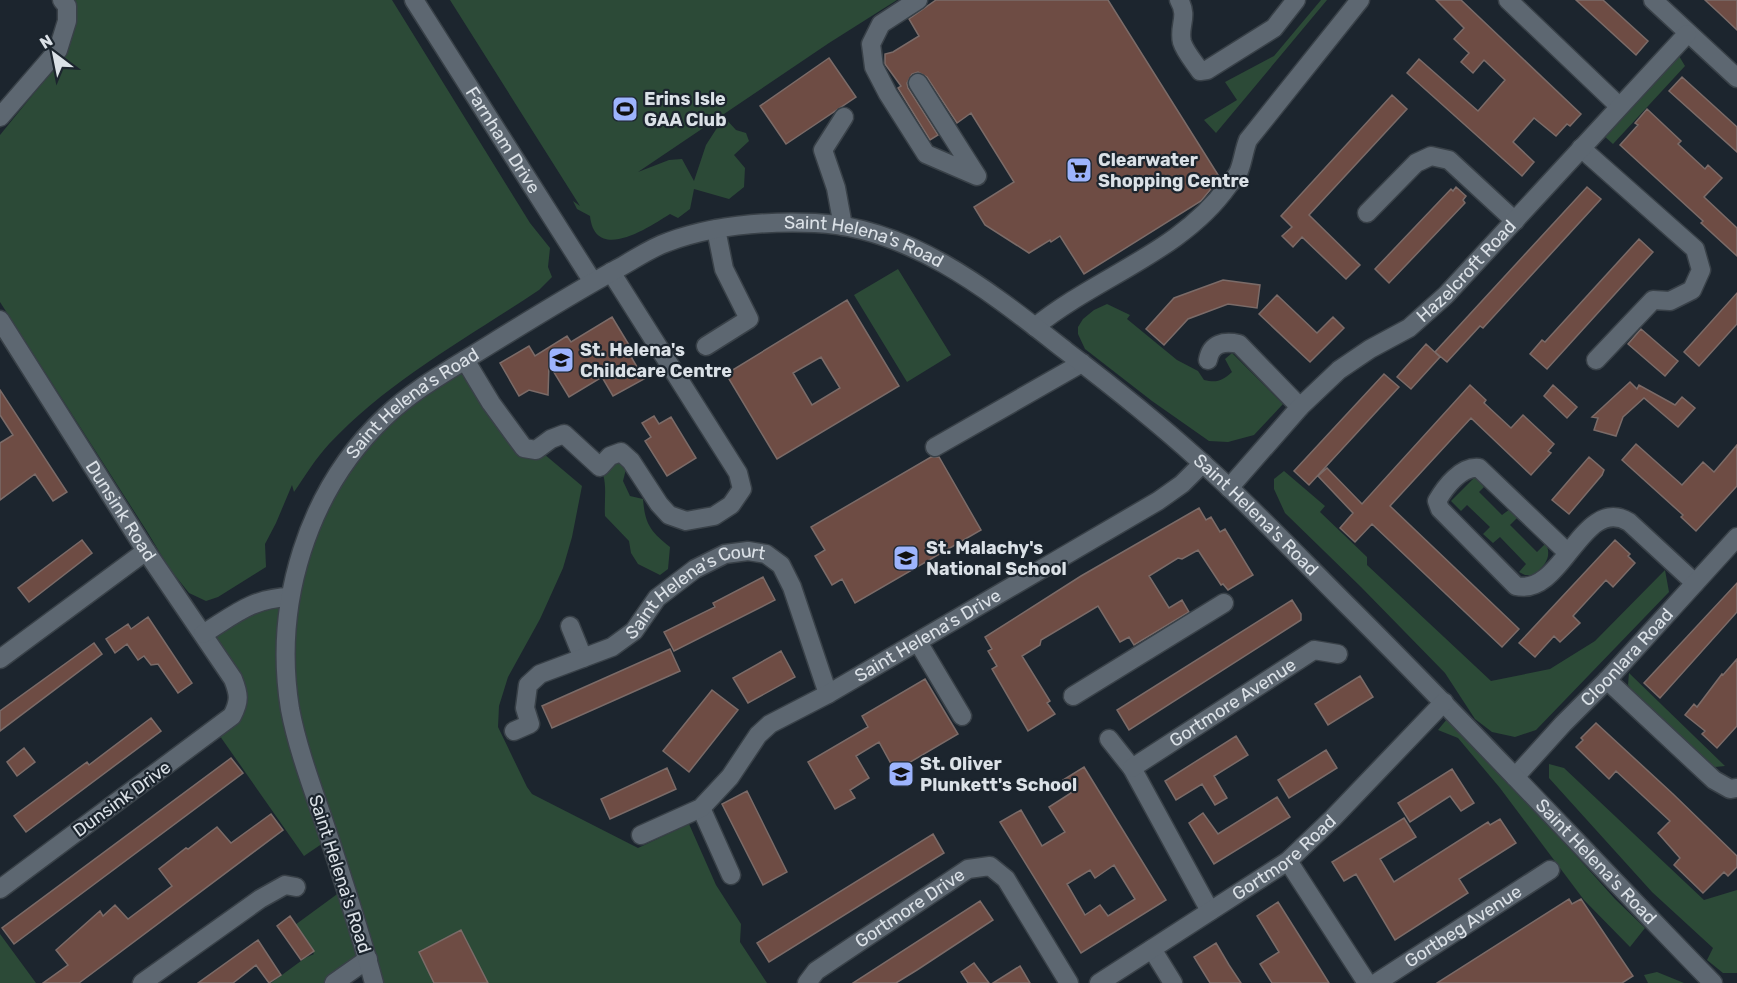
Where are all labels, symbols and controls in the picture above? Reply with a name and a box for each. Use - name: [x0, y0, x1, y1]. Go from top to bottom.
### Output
- north arrow: [24, 24, 84, 84]
- text: N: [36, 31, 56, 53]
- street label: Farnham Drive: [461, 83, 545, 198]
- place label: Erins Isle GAA Club: [644, 88, 727, 131]
- sports icon: Erins Isle GAA Club: [610, 94, 640, 124]
- place label: Clearwater Shopping Centre: [1098, 149, 1250, 192]
- supermarket icon: Clearwater Shopping Centre: [1064, 155, 1094, 185]
- street label: Saint Helena's Road: [784, 212, 947, 272]
- street label: Hazelcroft Road: [1412, 215, 1521, 327]
- place label: St. Helena's Childcare Centre: [580, 339, 732, 382]
- street label: Saint Helena's Road: [341, 343, 483, 463]
- school or university icon: St. Helena's Childcare Centre: [546, 345, 576, 375]
- street label: Saint Helena's Road: [1189, 449, 1323, 580]
- street label: Dunsink Road: [81, 457, 161, 566]
- place label: St. Malachy's National School: [926, 537, 1067, 580]
- street label: Saint Helena's Court: [621, 540, 767, 644]
- school or university icon: St. Malachy's National School: [891, 543, 921, 573]
- street label: Saint Helena's Drive: [851, 584, 1005, 687]
- street label: Cloonlara Road: [1576, 604, 1678, 711]
- street label: Gortmore Avenue: [1165, 654, 1300, 752]
- place label: St. Oliver Plunkett's School: [920, 753, 1077, 796]
- street label: Dunsink Drive: [69, 756, 175, 842]
- school or university icon: St. Oliver Plunkett's School: [886, 759, 916, 789]
- street label: Saint Helena's Road: [304, 792, 376, 956]
- street label: Saint Helena's Road: [1531, 794, 1661, 929]
- street label: Gortmore Road: [1228, 810, 1341, 905]
- street label: Gortmore Drive: [851, 863, 969, 953]
- street label: Gortbeg Avenue: [1401, 880, 1526, 972]

